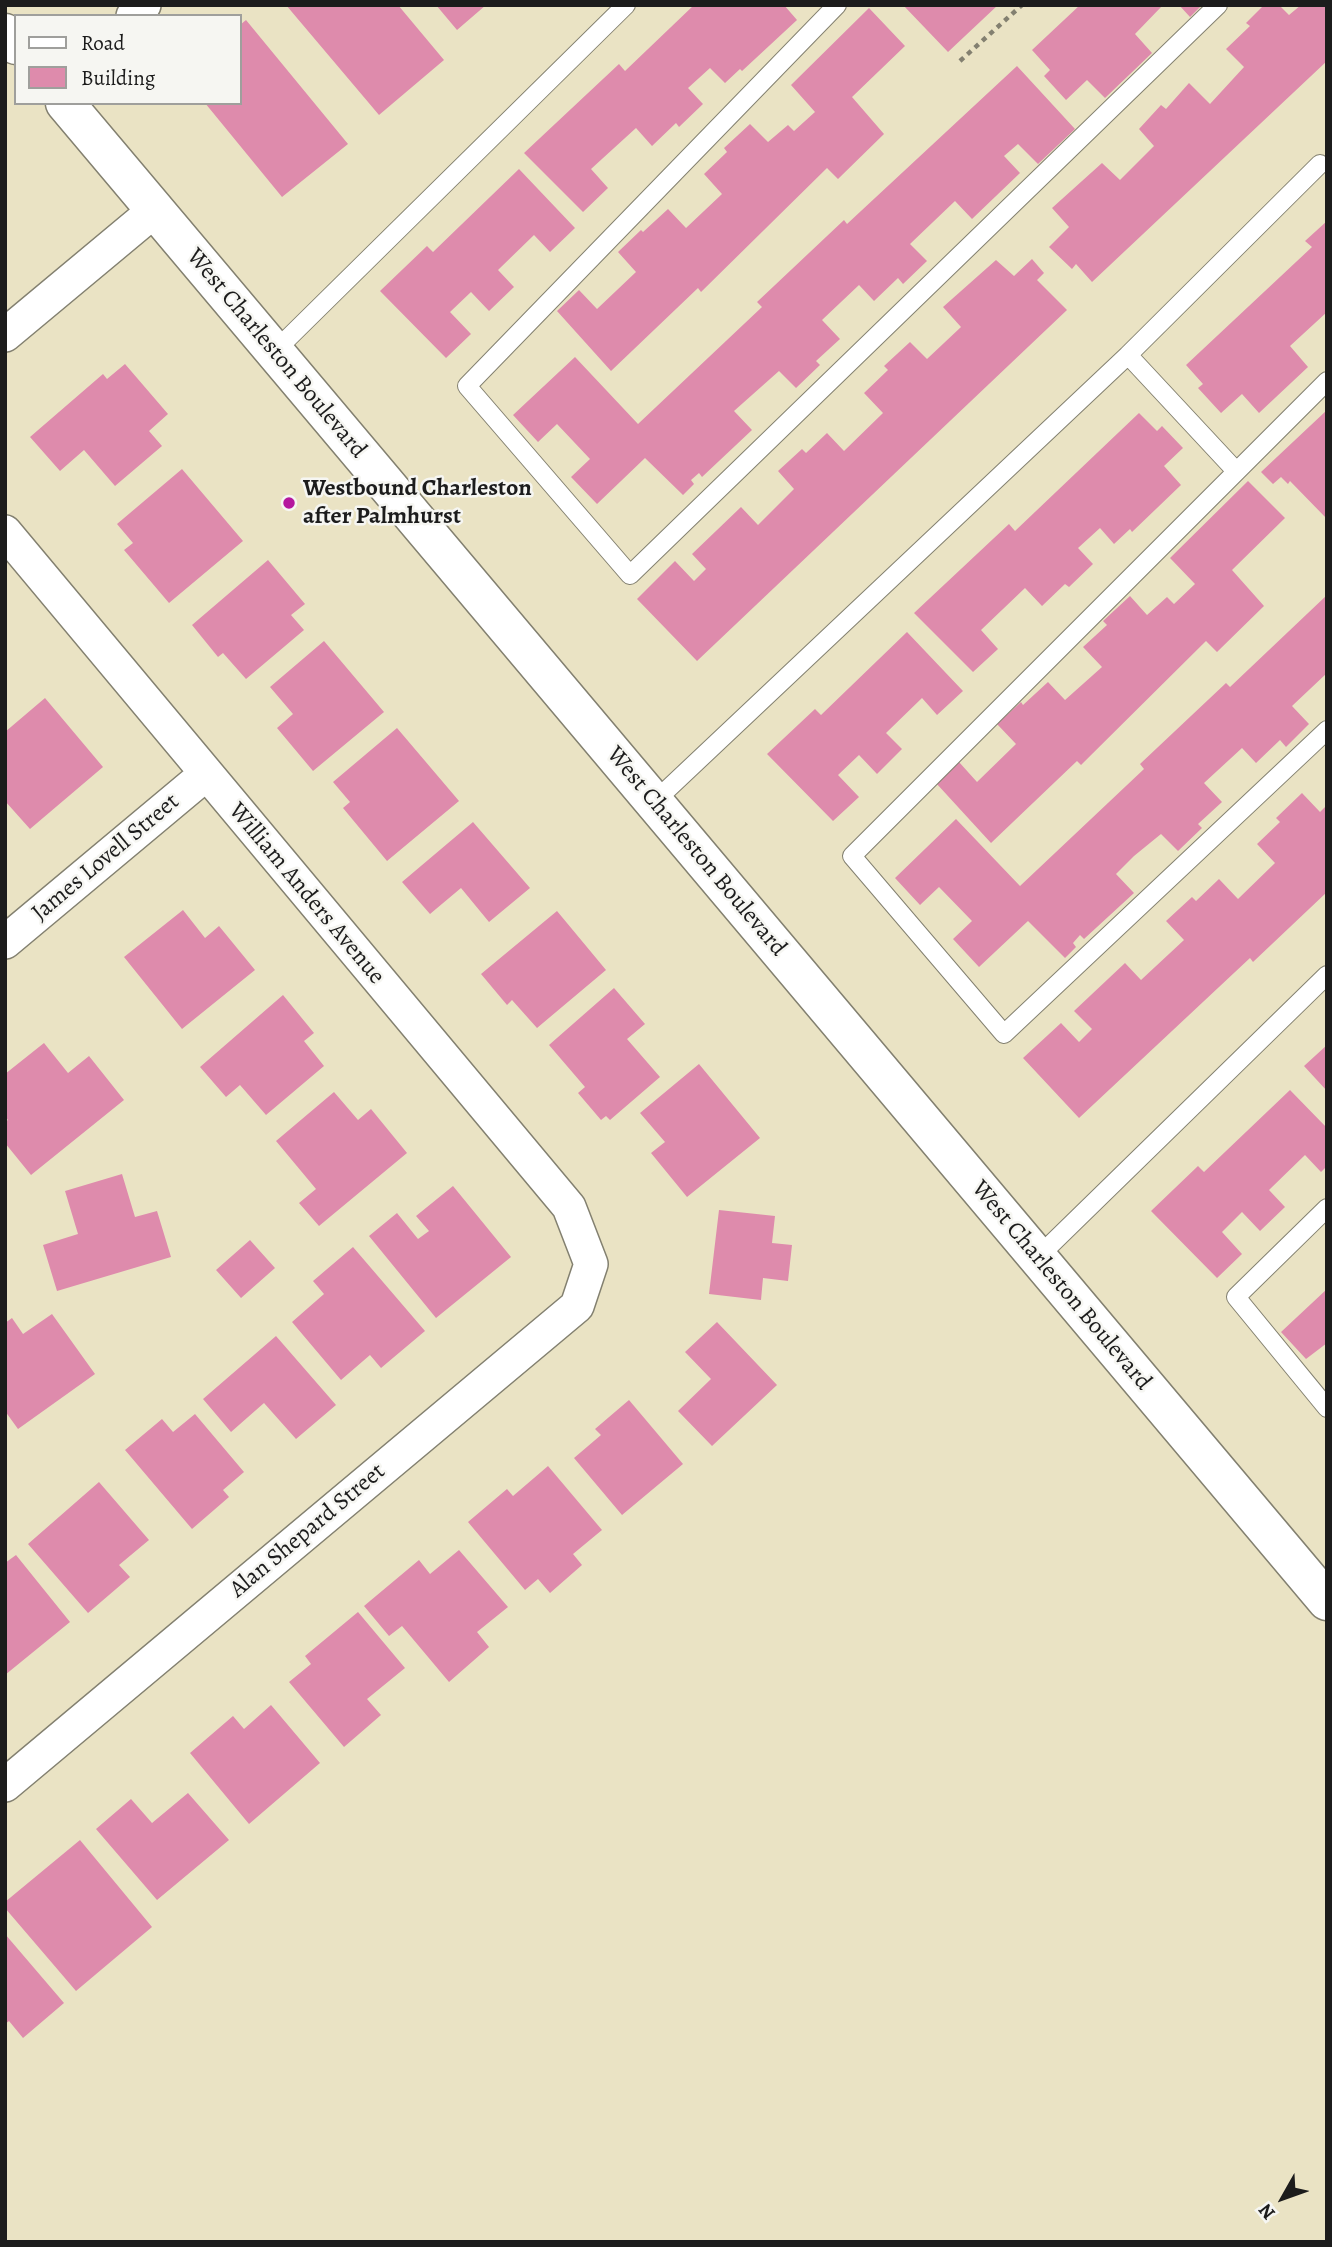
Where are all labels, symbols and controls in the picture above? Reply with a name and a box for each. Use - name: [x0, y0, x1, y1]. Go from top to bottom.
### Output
- legend: [14, 14, 242, 105]
- text: Road: [81, 29, 125, 57]
- text: Building: [81, 64, 155, 92]
- street label: West Charleston Boulevard: [180, 243, 372, 465]
- place label: Westbound Charleston after Palmhurst: [303, 475, 532, 531]
- marker: Westbound Charleston after Palmhurst: [281, 495, 297, 511]
- street label: West Charleston Boulevard: [600, 741, 792, 963]
- street label: James Lovell Street: [26, 788, 186, 928]
- street label: William Anders Avenue: [222, 797, 390, 991]
- street label: West Charleston Boulevard: [965, 1175, 1157, 1397]
- street label: Alan Shepard Street: [224, 1458, 392, 1604]
- north arrow: [1248, 2163, 1318, 2233]
- text: N: [1253, 2198, 1281, 2225]

